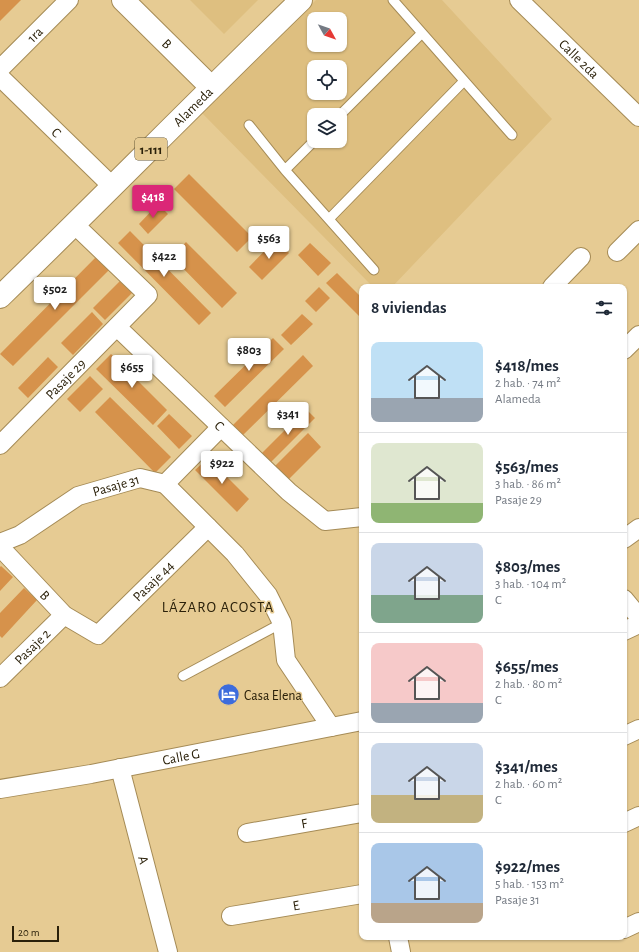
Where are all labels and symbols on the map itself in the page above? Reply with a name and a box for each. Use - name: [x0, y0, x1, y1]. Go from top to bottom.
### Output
- north arrow: [307, 12, 347, 52]
- street label: 1ra: [25, 24, 46, 46]
- street label: B: [159, 37, 174, 52]
- street label: Calle 2da: [556, 37, 601, 82]
- street label: Alameda: [171, 84, 216, 130]
- street label: C: [48, 125, 63, 140]
- road number: 1-111: [135, 138, 167, 160]
- pin: $418: [129, 185, 177, 219]
- pin: $563: [245, 226, 293, 260]
- pin: $422: [140, 244, 188, 278]
- pin: $502: [31, 277, 79, 311]
- pin: $803: [225, 338, 273, 372]
- pin: $655: [108, 355, 156, 389]
- street label: Pasaje 29: [43, 357, 89, 402]
- pin: $341: [264, 402, 312, 436]
- street label: C: [211, 418, 226, 434]
- pin: $922: [198, 451, 246, 485]
- street label: Pasaje 31: [91, 472, 141, 499]
- street label: Pasaje 44: [131, 559, 177, 605]
- street label: B: [37, 588, 52, 603]
- district label: LÁZARO ACOSTA: [162, 598, 274, 615]
- street label: Pasaje 2: [12, 627, 53, 668]
- hotel icon: Casa Elena: [216, 682, 242, 708]
- place label: Casa Elena: [244, 689, 303, 703]
- street label: Calle G: [161, 747, 201, 768]
- street label: F: [300, 816, 309, 831]
- street label: A: [135, 854, 151, 866]
- street label: E: [292, 899, 301, 914]
- scale bar: [12, 924, 59, 943]

